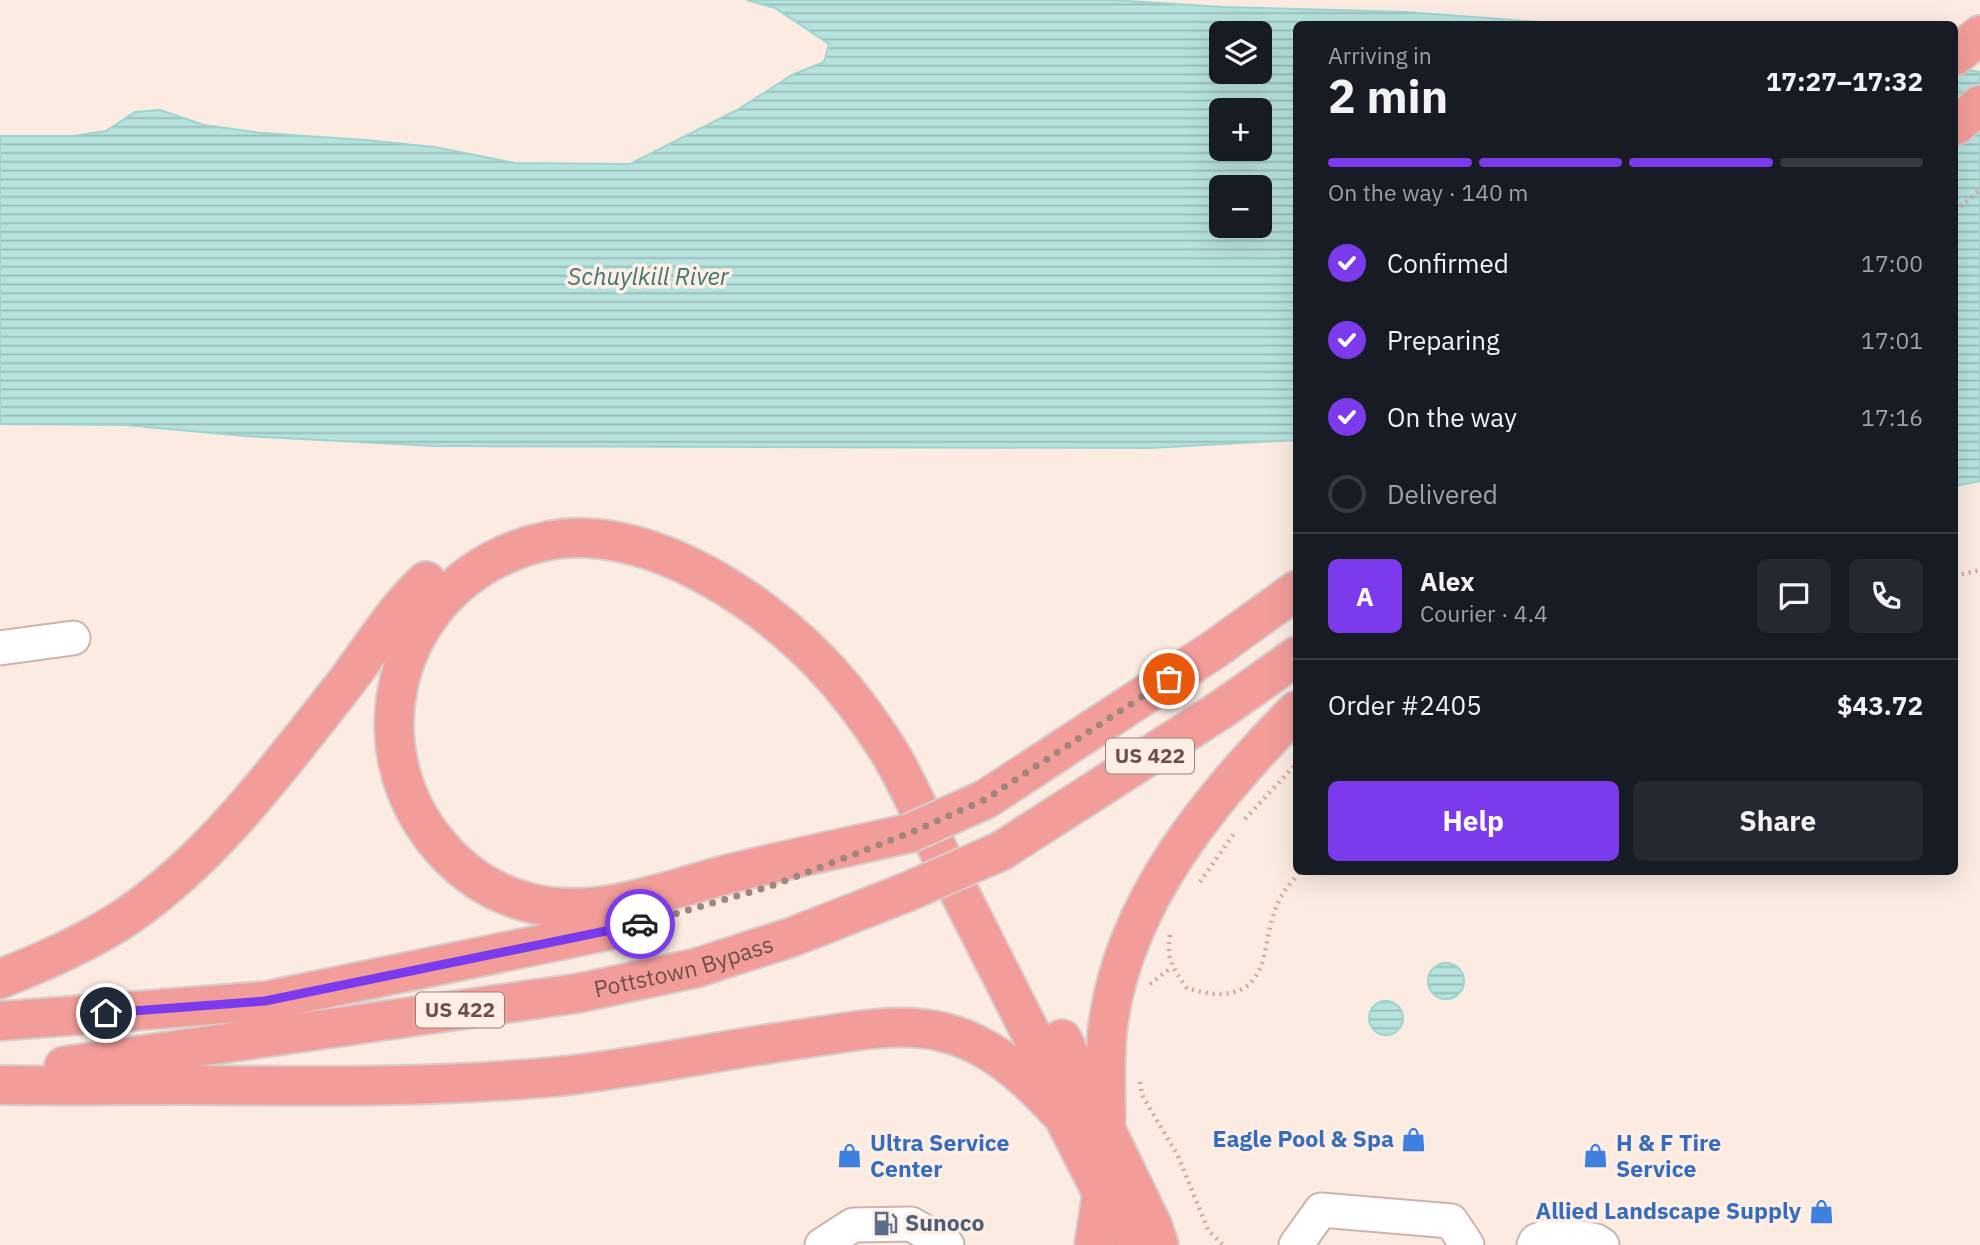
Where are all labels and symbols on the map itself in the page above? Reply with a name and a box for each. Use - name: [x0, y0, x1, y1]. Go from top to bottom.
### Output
- water label: Schuylkill River: [567, 260, 730, 292]
- pin: [1139, 649, 1199, 709]
- road number: US 422: [1106, 738, 1194, 774]
- courier: [605, 889, 675, 959]
- street label: Pottstown Bypass: [591, 928, 777, 1003]
- pin: [76, 983, 136, 1043]
- road number: US 422: [416, 992, 504, 1028]
- place label: Eagle Pool & Spa: [1213, 1123, 1394, 1153]
- shop icon: Eagle Pool & Spa: [1400, 1125, 1428, 1153]
- place label: Ultra Service Center: [870, 1127, 1010, 1183]
- place label: H & F Tire Service: [1616, 1127, 1721, 1183]
- shop icon: Ultra Service Center: [836, 1142, 864, 1170]
- shop icon: H & F Tire Service: [1582, 1142, 1610, 1170]
- place label: Allied Landscape Supply: [1535, 1195, 1802, 1225]
- shop icon: Allied Landscape Supply: [1807, 1197, 1835, 1225]
- place label: Sunoco: [905, 1207, 985, 1237]
- fuel station icon: Sunoco: [871, 1209, 899, 1237]

